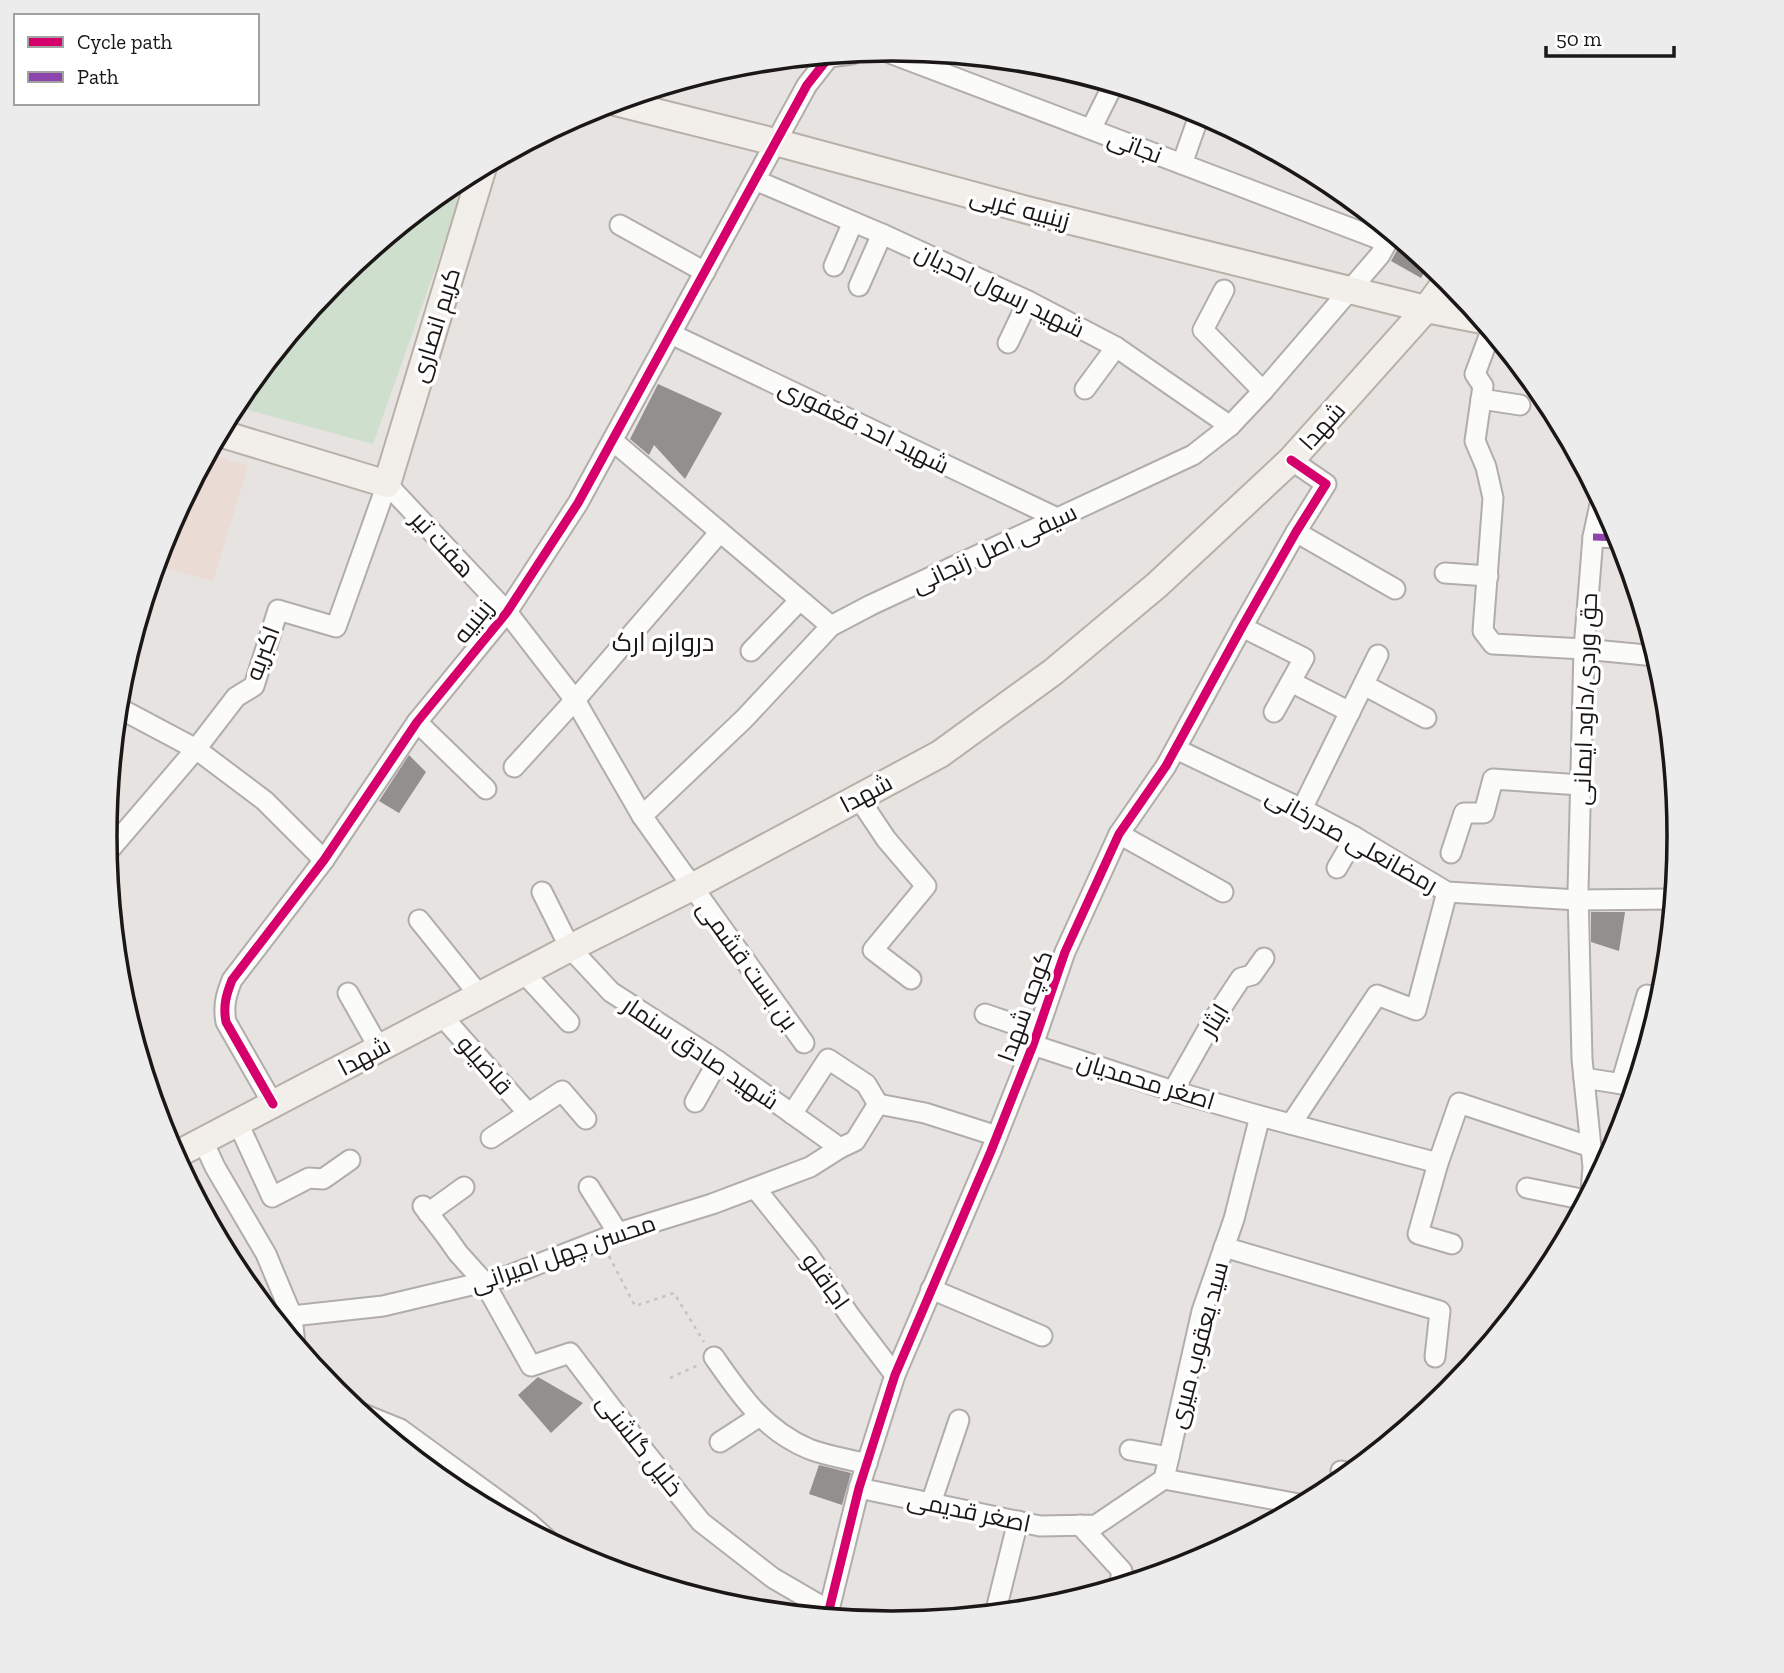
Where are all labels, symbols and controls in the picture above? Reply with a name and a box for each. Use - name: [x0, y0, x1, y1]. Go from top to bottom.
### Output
- legend: [14, 14, 259, 105]
- scale bar: [1546, 14, 1674, 58]
- text: 50 m: [1556, 26, 1602, 51]
- text: Cycle path: [77, 29, 172, 54]
- text: Path: [77, 64, 119, 89]
- street label: نجاتی: [1104, 123, 1166, 169]
- street label: زینبیه غربی: [967, 181, 1073, 235]
- street label: شهید رسول احدیان: [911, 237, 1089, 343]
- street label: کریم انصاری: [404, 264, 468, 386]
- street label: شهید احد فغفوری: [774, 372, 954, 480]
- street label: شهدا: [1293, 396, 1351, 456]
- street label: سیفی اصل زنجانی: [907, 497, 1081, 599]
- street label: هفت تیر: [404, 503, 481, 583]
- street label: حق وردی/داود ایمانی: [1567, 592, 1604, 806]
- street label: زینبیه: [447, 593, 499, 649]
- street label: اکبریه: [238, 622, 286, 684]
- district label: دروازه ارک: [612, 626, 714, 658]
- street label: شهدا: [835, 767, 897, 819]
- street label: رمضانعلی صدرخانی: [1261, 781, 1443, 899]
- street label: بن بست قشمی: [691, 894, 805, 1036]
- street label: کوچه شهدا: [991, 946, 1060, 1066]
- street label: شهید صادق سنمار: [615, 989, 785, 1117]
- street label: ایثار: [1192, 998, 1235, 1043]
- street label: قاضیلو: [451, 1029, 519, 1101]
- street label: شهدا: [333, 1030, 395, 1082]
- street label: اصغر محمدیان: [1074, 1046, 1218, 1116]
- street label: محسن چهل امیرانی: [467, 1208, 660, 1300]
- street label: اجاقلو: [796, 1247, 856, 1315]
- street label: سید یعقوب میری: [1162, 1258, 1234, 1432]
- street label: خلیل گلشنی: [591, 1388, 689, 1502]
- street label: اصغر قدیمی: [905, 1484, 1033, 1538]

